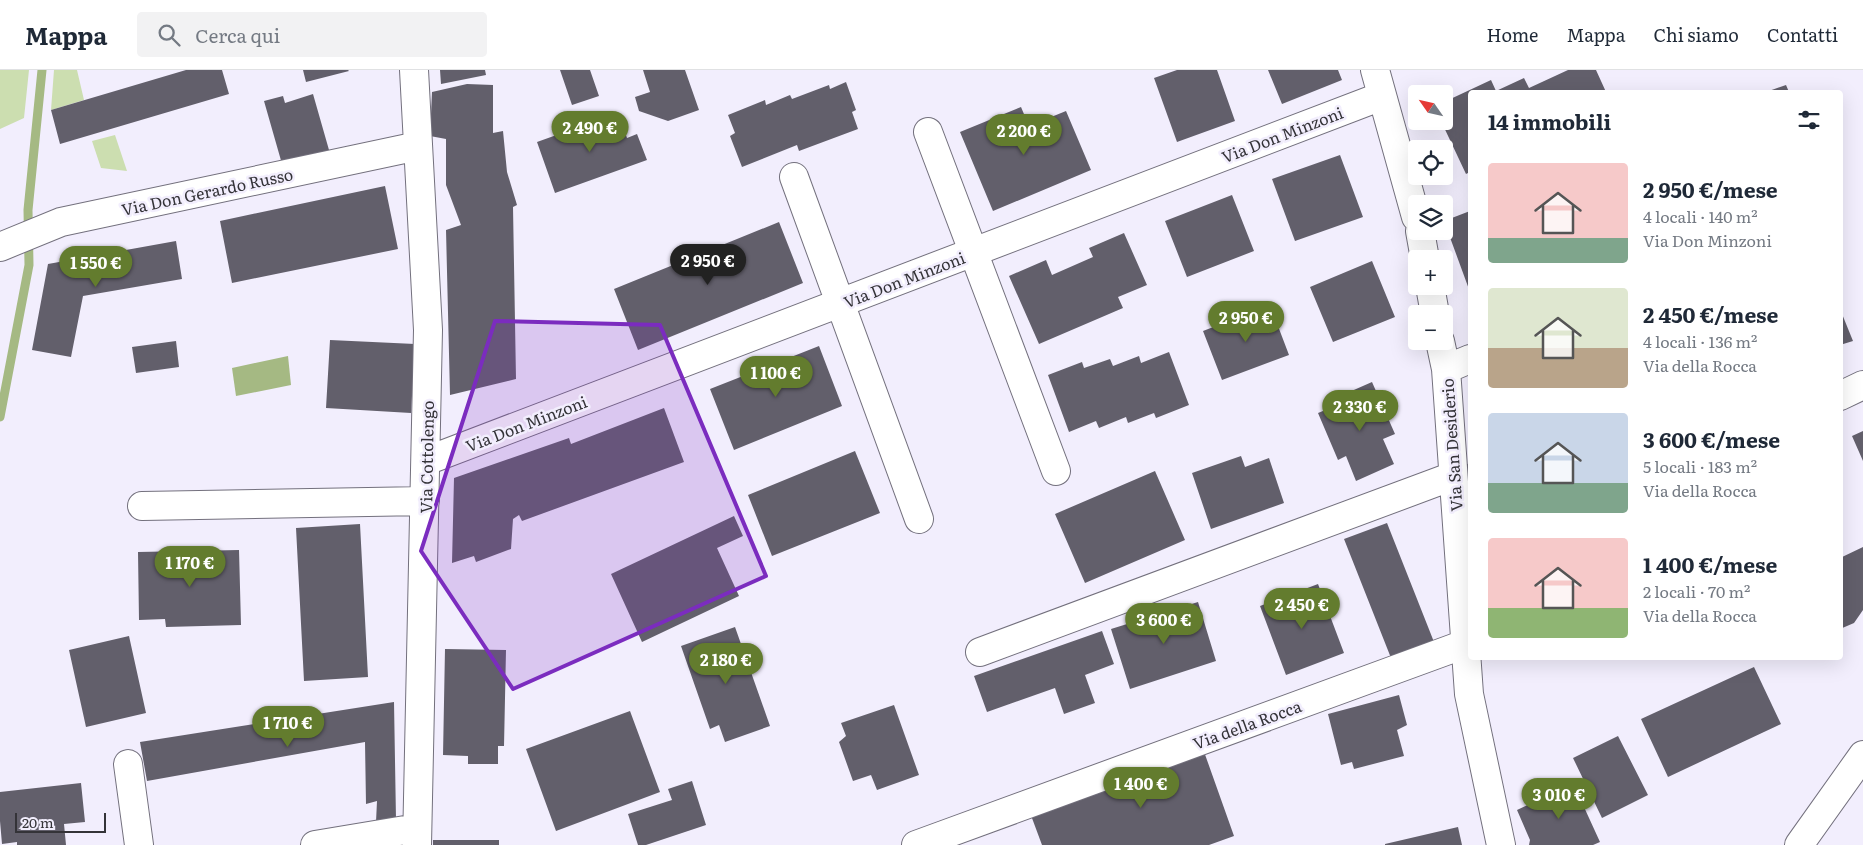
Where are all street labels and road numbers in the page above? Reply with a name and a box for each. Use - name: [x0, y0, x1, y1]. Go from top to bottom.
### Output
- street label: Via Don Minzoni: [1218, 100, 1346, 168]
- street label: Via Don Gerardo Russo: [119, 161, 295, 221]
- street label: Via Don Minzoni: [840, 245, 968, 313]
- street label: Via San Desiderio: [1434, 378, 1468, 512]
- street label: Via Don Minzoni: [462, 389, 590, 457]
- street label: Via Cottolengo: [413, 400, 439, 514]
- street label: Via della Rocca: [1189, 693, 1305, 755]

